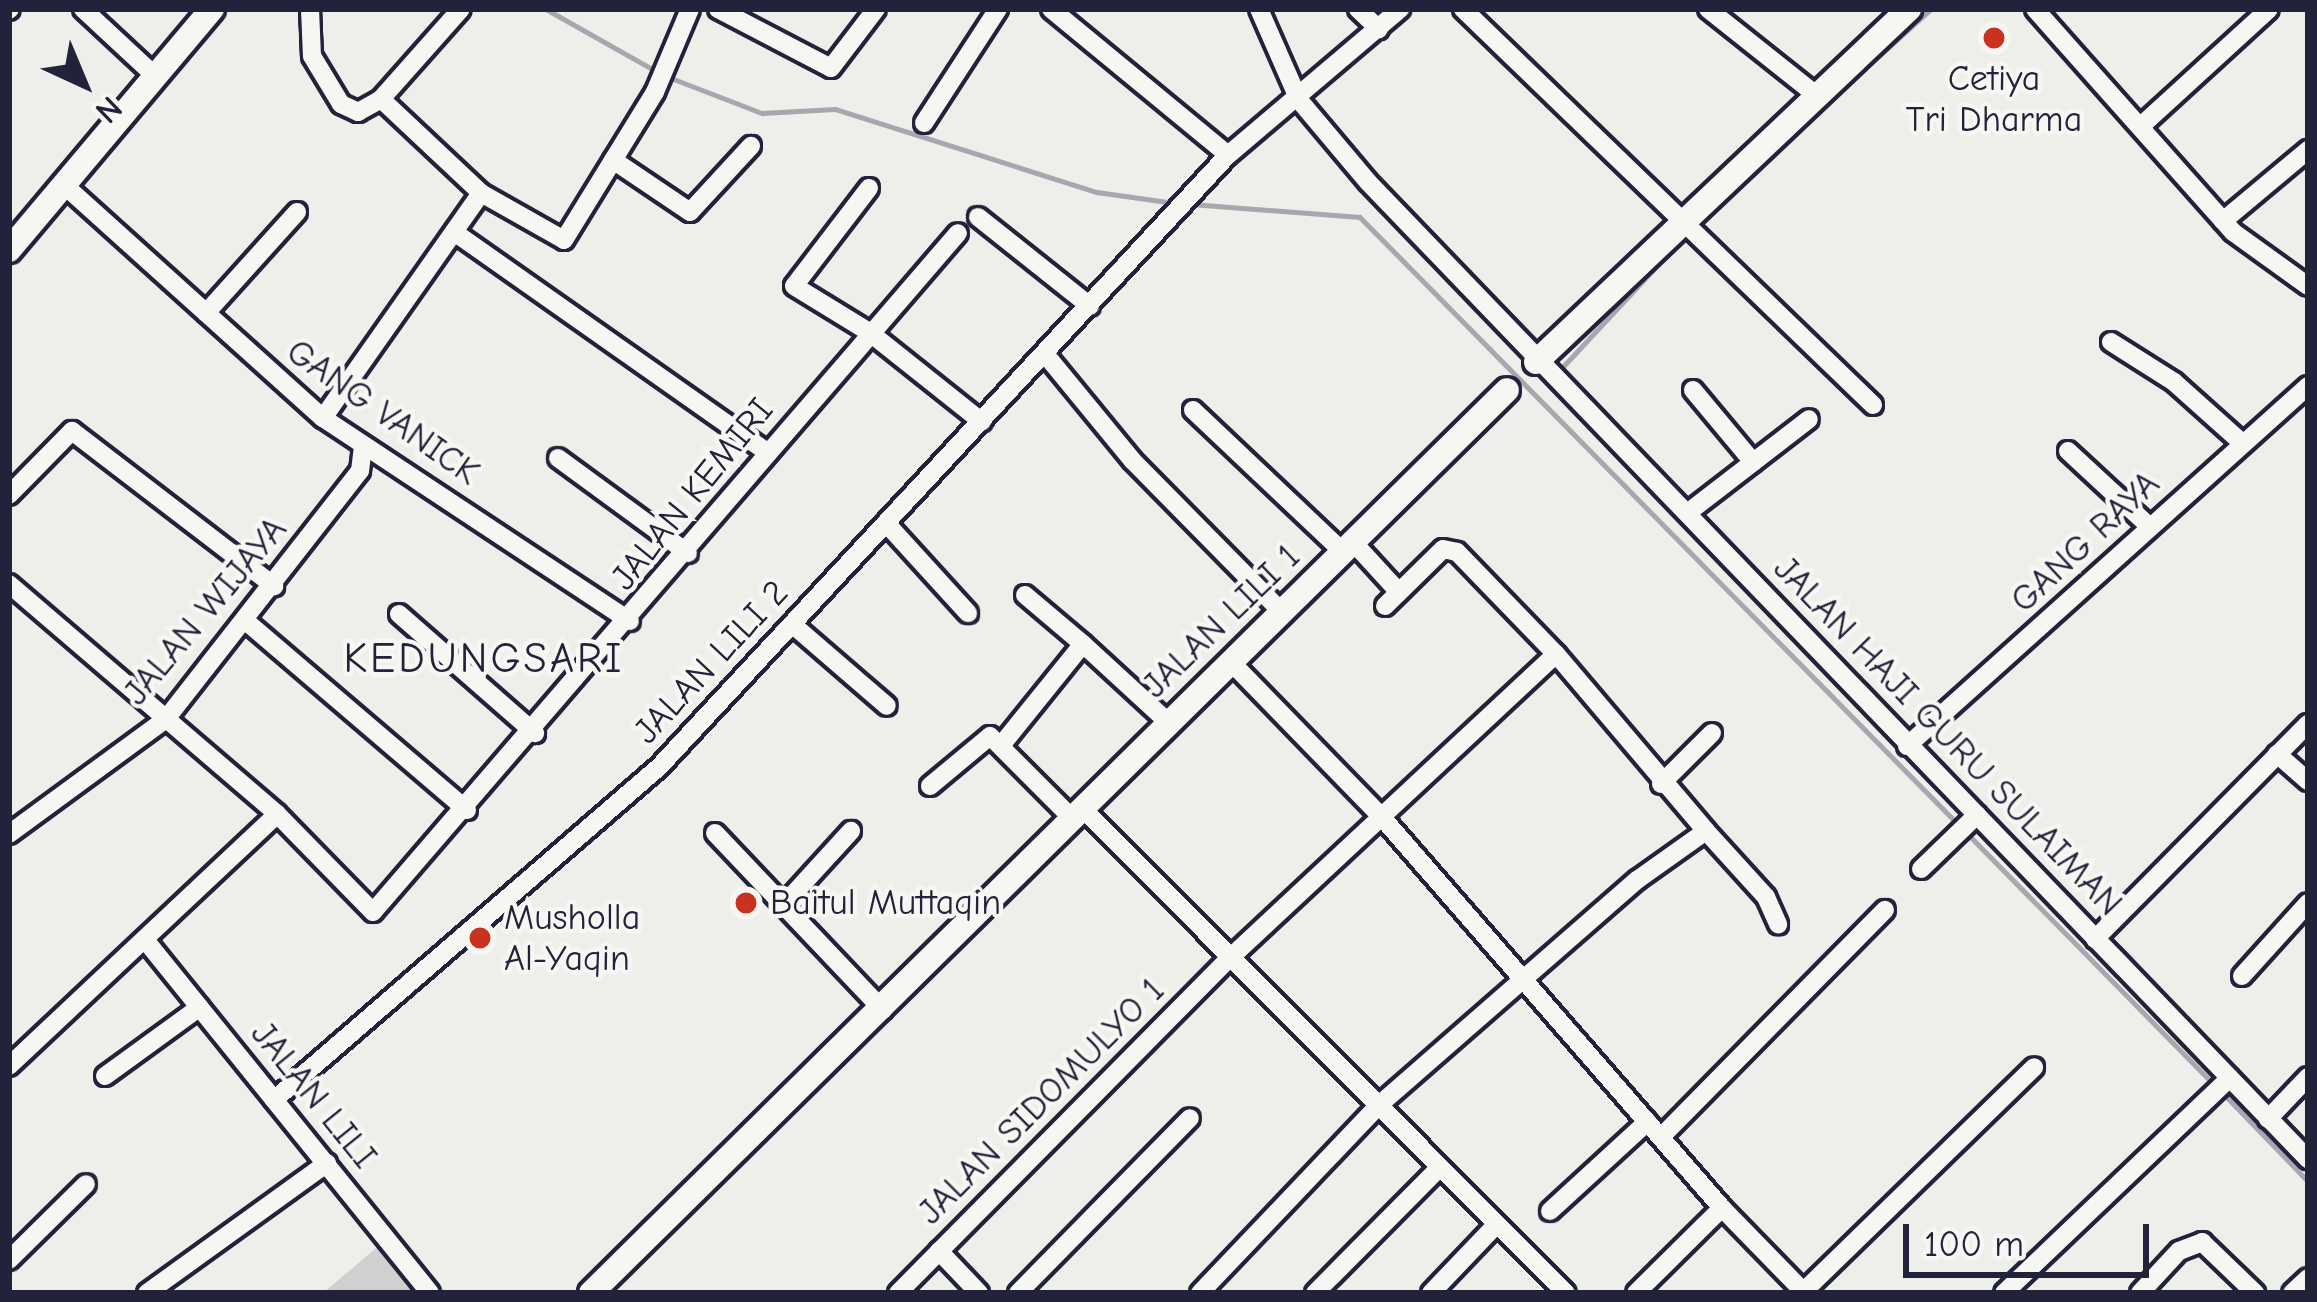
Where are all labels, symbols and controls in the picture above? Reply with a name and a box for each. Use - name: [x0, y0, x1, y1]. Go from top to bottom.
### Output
- north arrow: [24, 24, 144, 144]
- marker: Cetiya Tri Dharma: [1981, 25, 2007, 51]
- place label: Cetiya Tri Dharma: [1906, 56, 2082, 141]
- text: N: [88, 89, 130, 131]
- street label: GANG VANICK: [278, 330, 488, 494]
- street label: JALAN KEMIRI: [602, 390, 782, 598]
- street label: GANG RAYA: [2002, 462, 2168, 622]
- street label: JALAN WIJAYA: [114, 508, 296, 714]
- street label: JALAN LILI 1: [1133, 535, 1309, 707]
- street label: JALAN HAJI GURU SULAIMAN: [1765, 547, 2131, 925]
- street label: JALAN LILI 2: [625, 572, 797, 752]
- district label: KEDUNGSARI: [343, 634, 625, 684]
- place label: Baitul Muttaqin: [770, 881, 1001, 925]
- marker: Baitul Muttaqin: [733, 890, 759, 916]
- place label: Musholla Al-Yaqin: [504, 895, 640, 980]
- marker: Musholla Al-Yaqin: [467, 925, 493, 951]
- street label: JALAN SIDOMULYO 1: [909, 969, 1173, 1233]
- street label: JALAN LILI: [242, 1013, 386, 1177]
- scale bar: [1909, 1200, 2155, 1274]
- text: 100 m: [1924, 1224, 2024, 1265]

